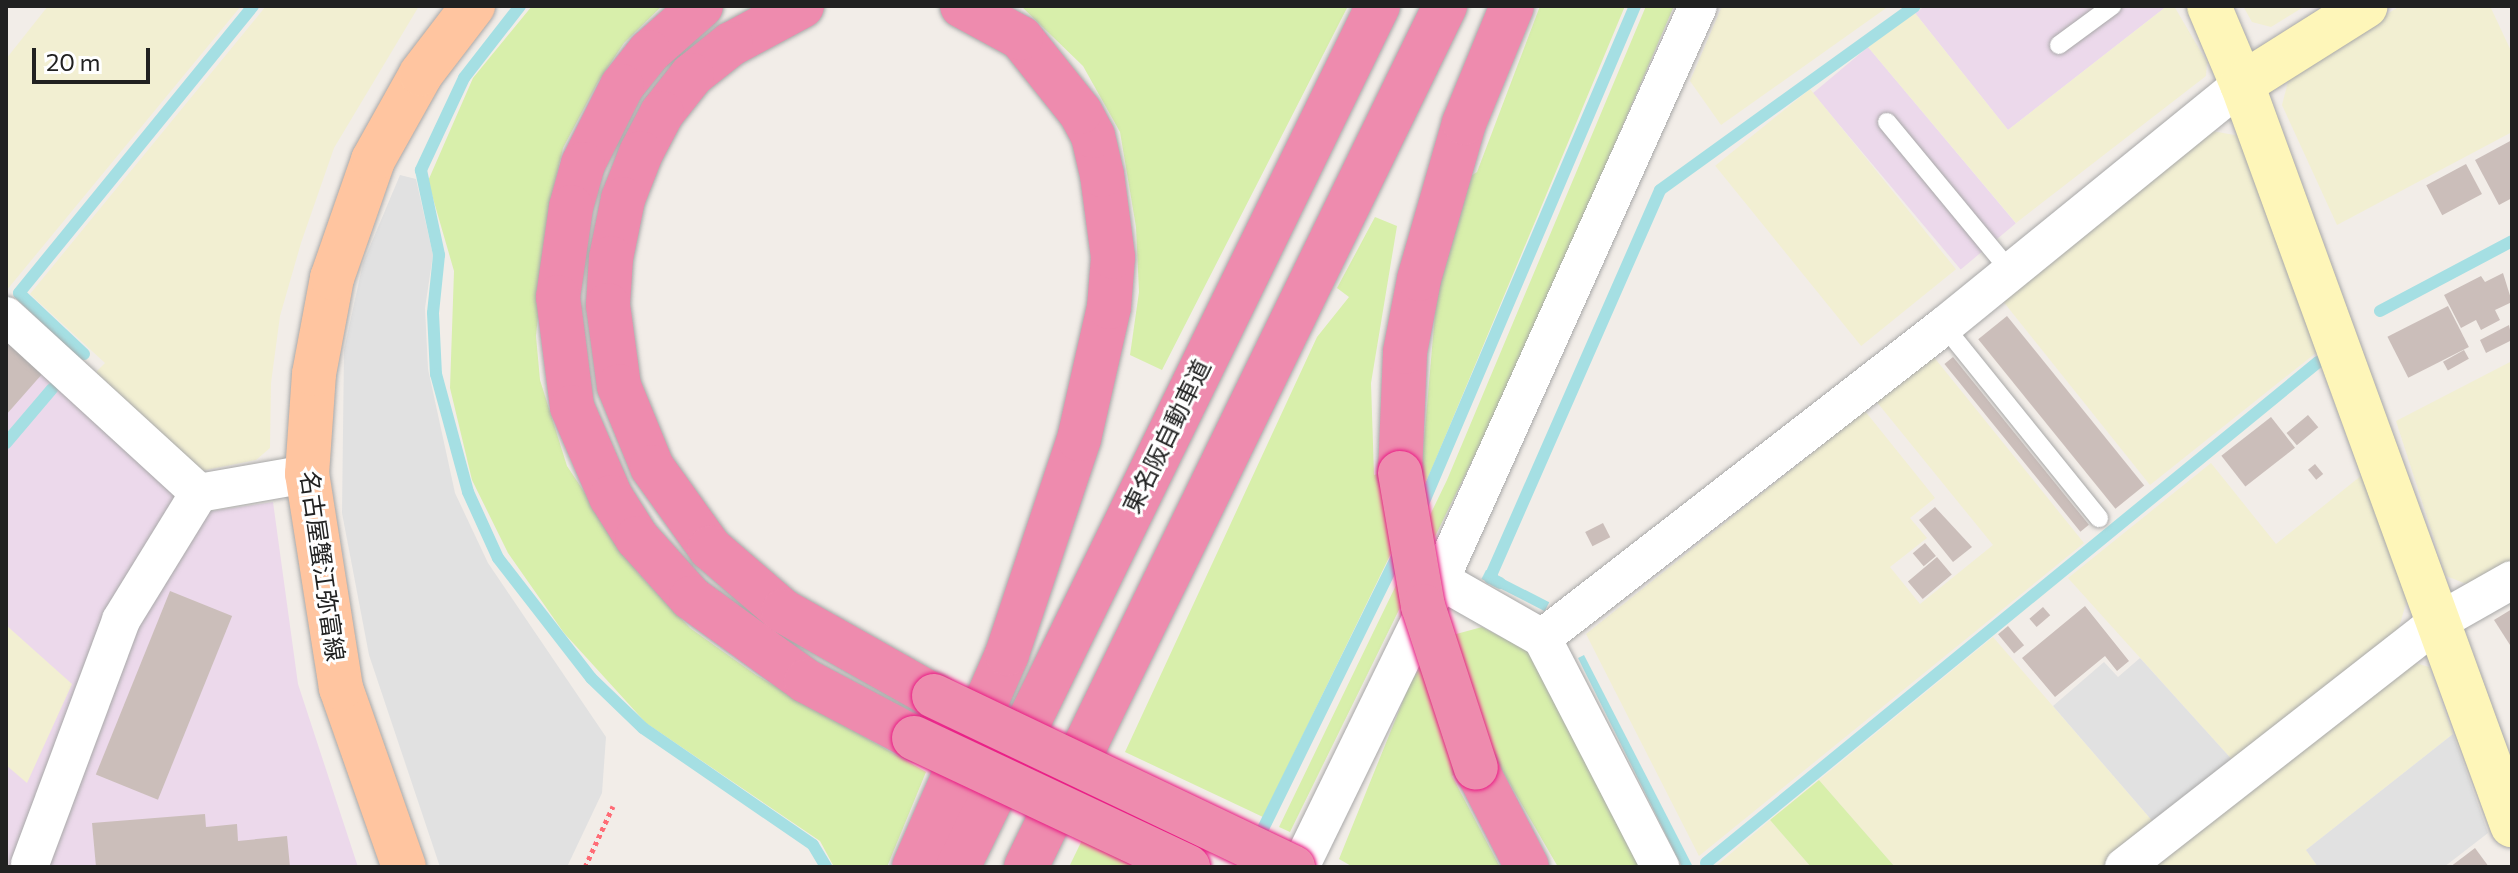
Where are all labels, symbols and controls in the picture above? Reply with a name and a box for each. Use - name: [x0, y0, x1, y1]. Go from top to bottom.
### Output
- scale bar: [36, 32, 154, 82]
- text: 20 m: [46, 47, 100, 76]
- street label: 東名阪自動車道: [1116, 354, 1216, 518]
- street label: 名古屋蟹江弥富線: [295, 469, 351, 663]

